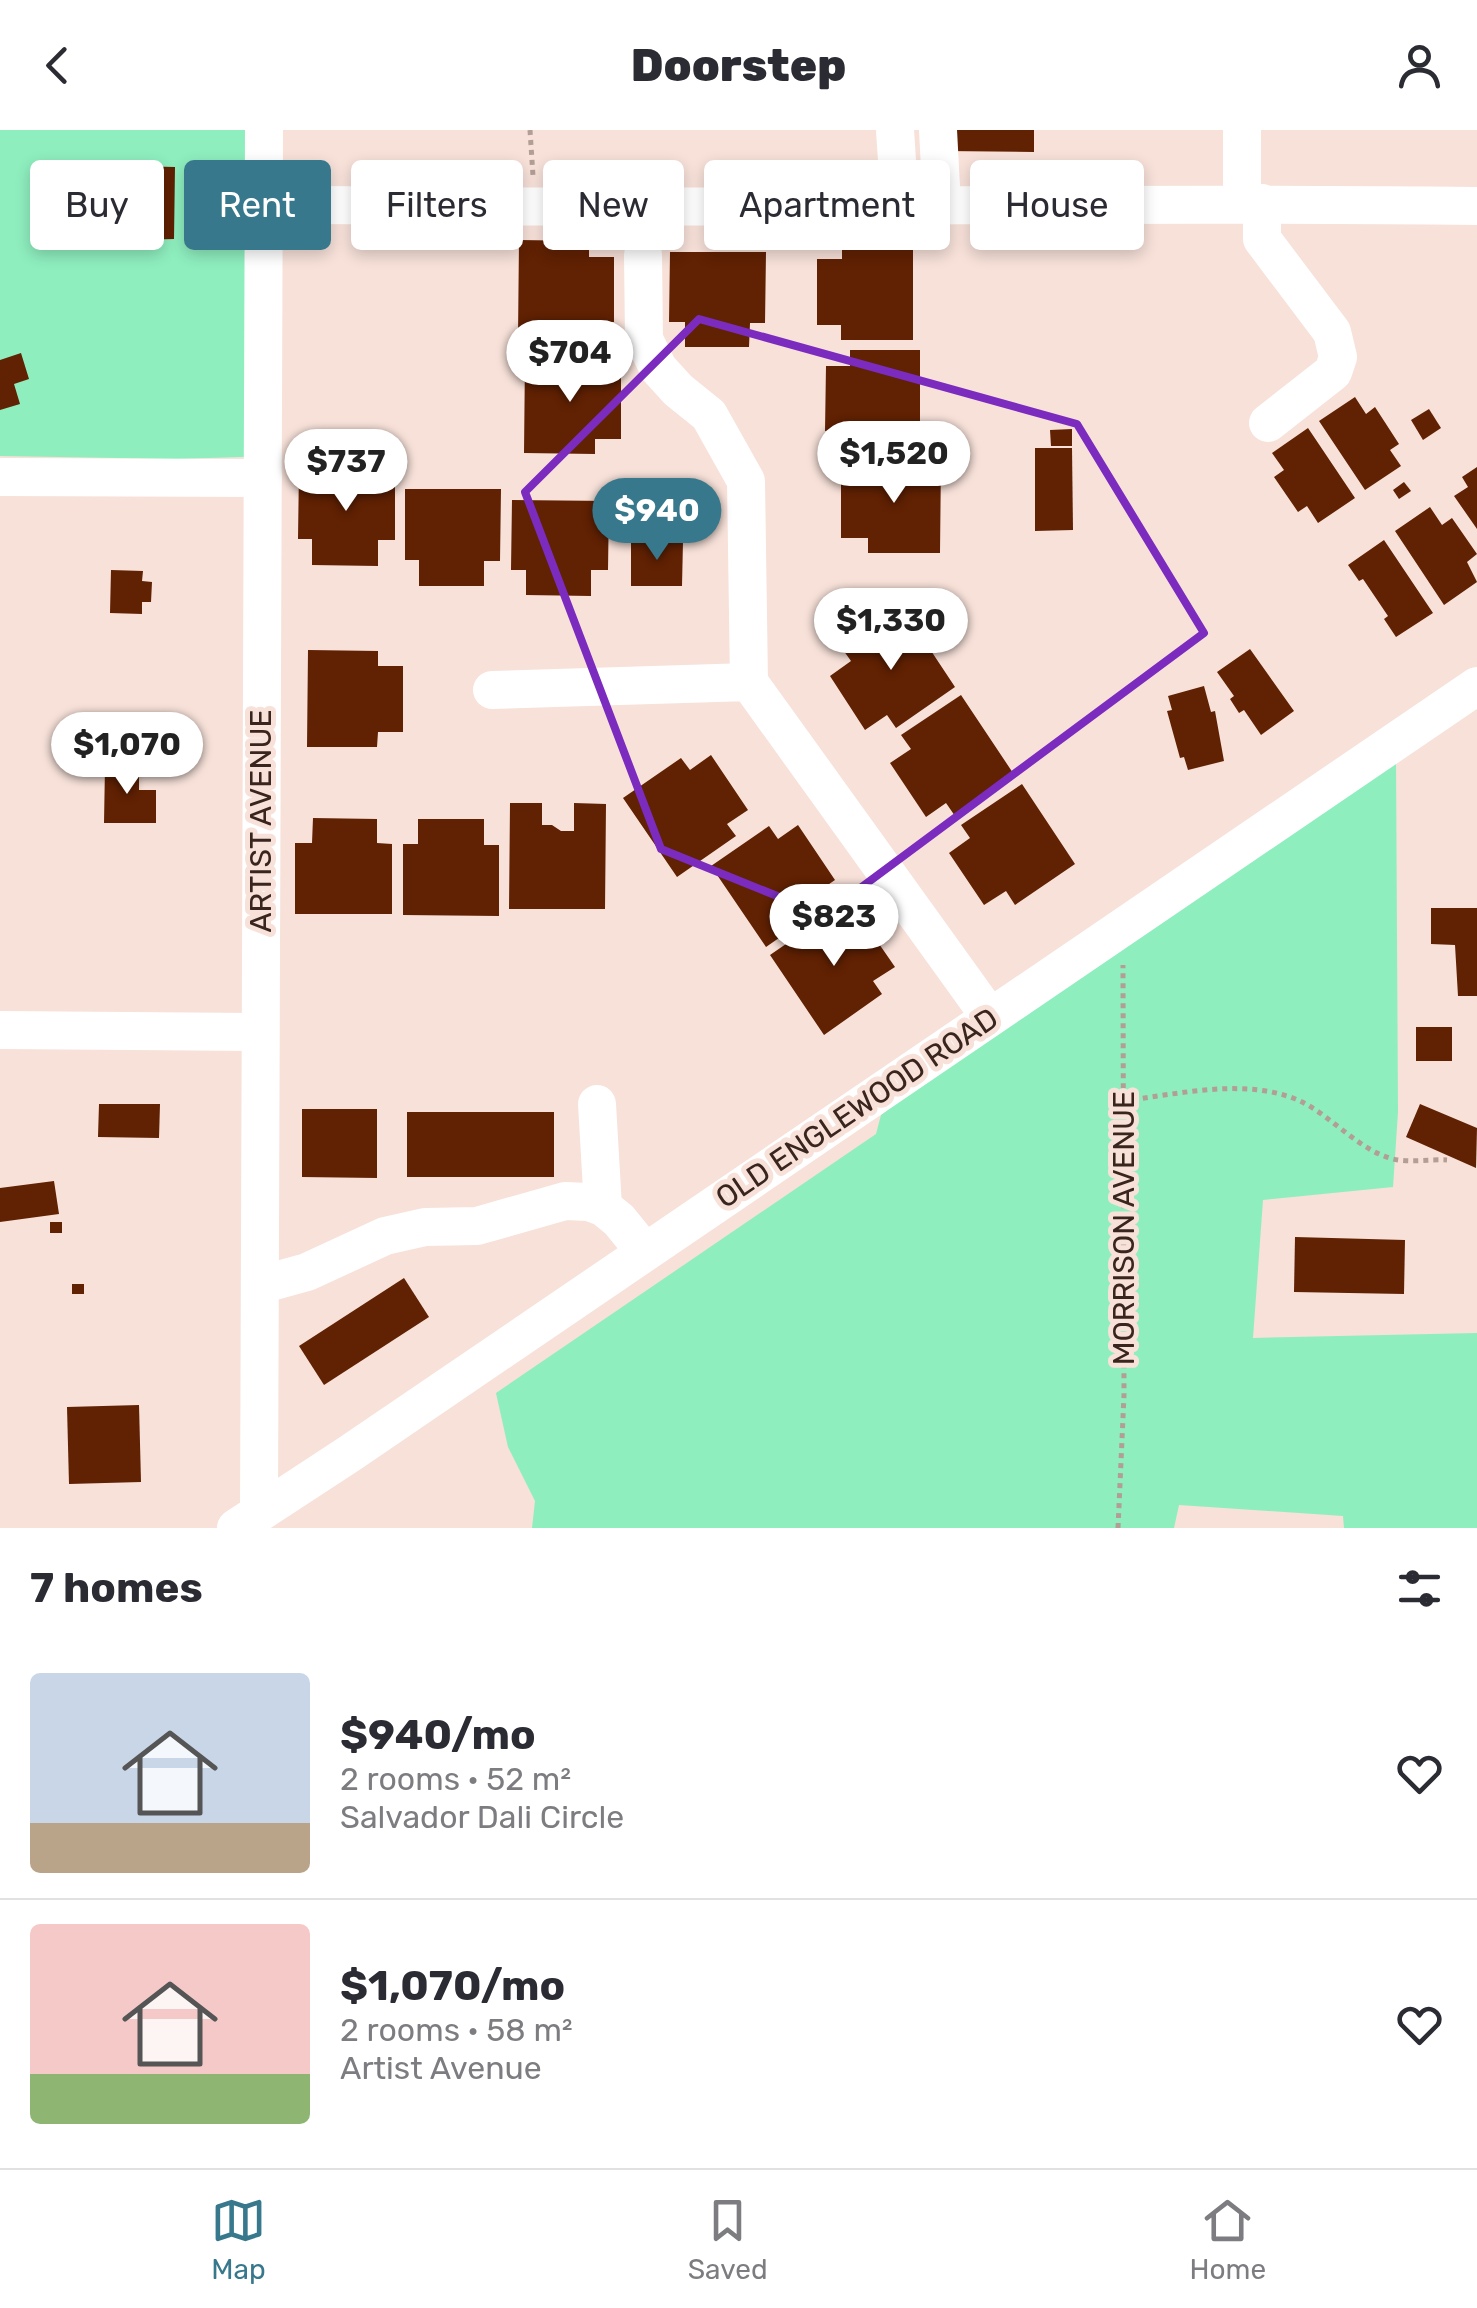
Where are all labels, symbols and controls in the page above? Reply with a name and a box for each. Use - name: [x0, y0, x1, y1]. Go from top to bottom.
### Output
- icon: back: [30, 38, 85, 93]
- icon: person: [1392, 38, 1447, 93]
- text: Doorstep: [631, 39, 846, 92]
- chip: Buy: [30, 160, 164, 250]
- chip: Rent: [184, 160, 331, 250]
- chip: Filters: [351, 160, 523, 250]
- chip: New: [543, 160, 684, 250]
- chip: Apartment: [704, 160, 950, 250]
- chip: House: [970, 160, 1144, 250]
- pin: $704: [511, 320, 629, 405]
- text: $704: [528, 333, 612, 371]
- pin: $1,520: [813, 421, 975, 506]
- pin: $737: [287, 429, 405, 514]
- text: $1,520: [839, 434, 949, 472]
- text: $737: [306, 442, 386, 480]
- pin: $940: [598, 478, 716, 563]
- text: $940: [614, 491, 700, 529]
- pin: $1,330: [810, 588, 972, 673]
- text: $1,330: [836, 601, 946, 639]
- street label: ARTIST AVENUE: [243, 709, 279, 933]
- pin: $1,070: [46, 712, 208, 797]
- text: $1,070: [73, 725, 181, 763]
- pin: $823: [775, 884, 893, 969]
- text: $823: [792, 897, 876, 935]
- street label: OLD ENGLEWOOD ROAD: [709, 1000, 1005, 1216]
- street label: MORRISON AVENUE: [1106, 1091, 1142, 1365]
- icon: filters: [1392, 1561, 1447, 1616]
- text: 7 homes: [30, 1563, 203, 1613]
- text: $940/mo: [340, 1710, 536, 1760]
- icon: home: [110, 1713, 230, 1833]
- icon: heart: [1392, 1746, 1447, 1801]
- text: 2 rooms · 52 m²: [340, 1760, 571, 1798]
- text: Salvador Dali Circle: [340, 1798, 624, 1836]
- text: $1,070/mo: [340, 1961, 565, 2011]
- icon: home: [110, 1964, 230, 2084]
- icon: heart: [1392, 1997, 1447, 2052]
- text: 2 rooms · 58 m²: [340, 2011, 573, 2049]
- text: Artist Avenue: [340, 2049, 542, 2087]
- tab: Map: [211, 2193, 266, 2286]
- tab: Saved: [688, 2193, 768, 2286]
- tab: Home: [1189, 2193, 1266, 2286]

